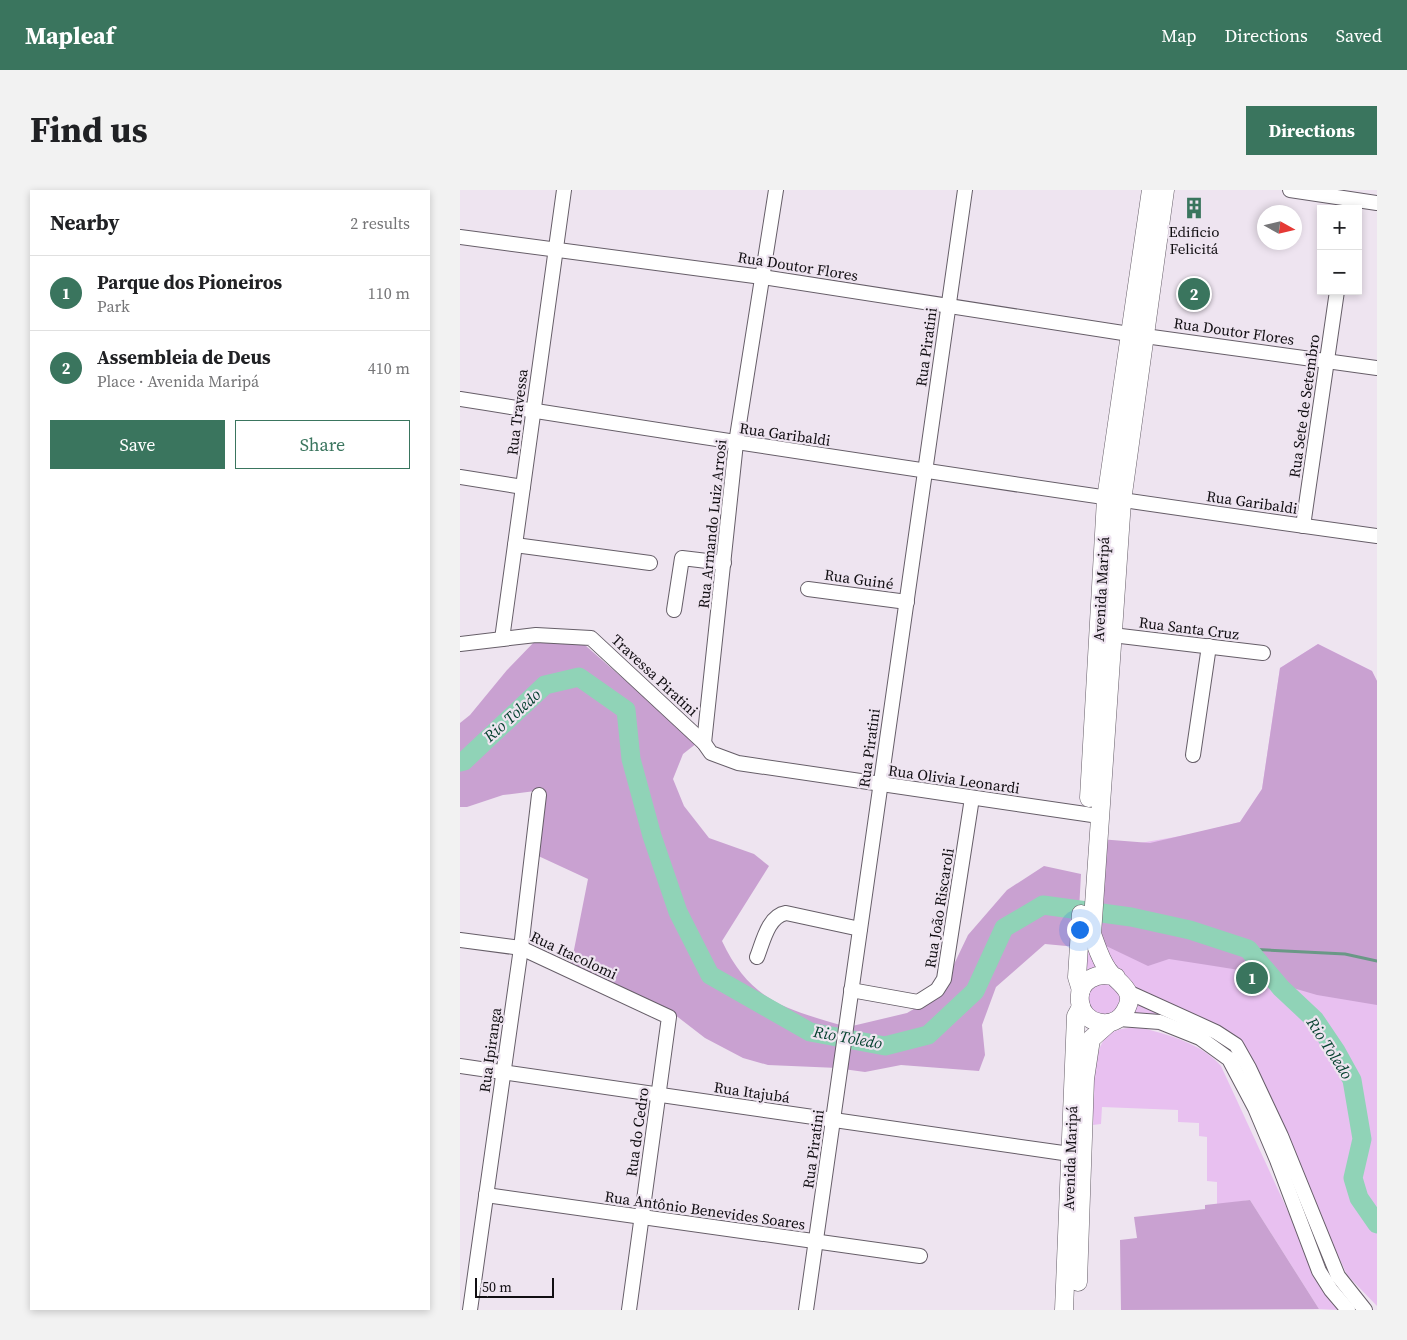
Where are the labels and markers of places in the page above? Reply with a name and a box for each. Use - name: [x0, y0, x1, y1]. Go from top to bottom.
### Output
- building icon: Edificio Felicitá: [1181, 195, 1207, 221]
- place label: Edificio Felicitá: [1168, 221, 1220, 259]
- pin: 2: [1178, 275, 1210, 313]
- pin: 1: [1236, 959, 1268, 997]

